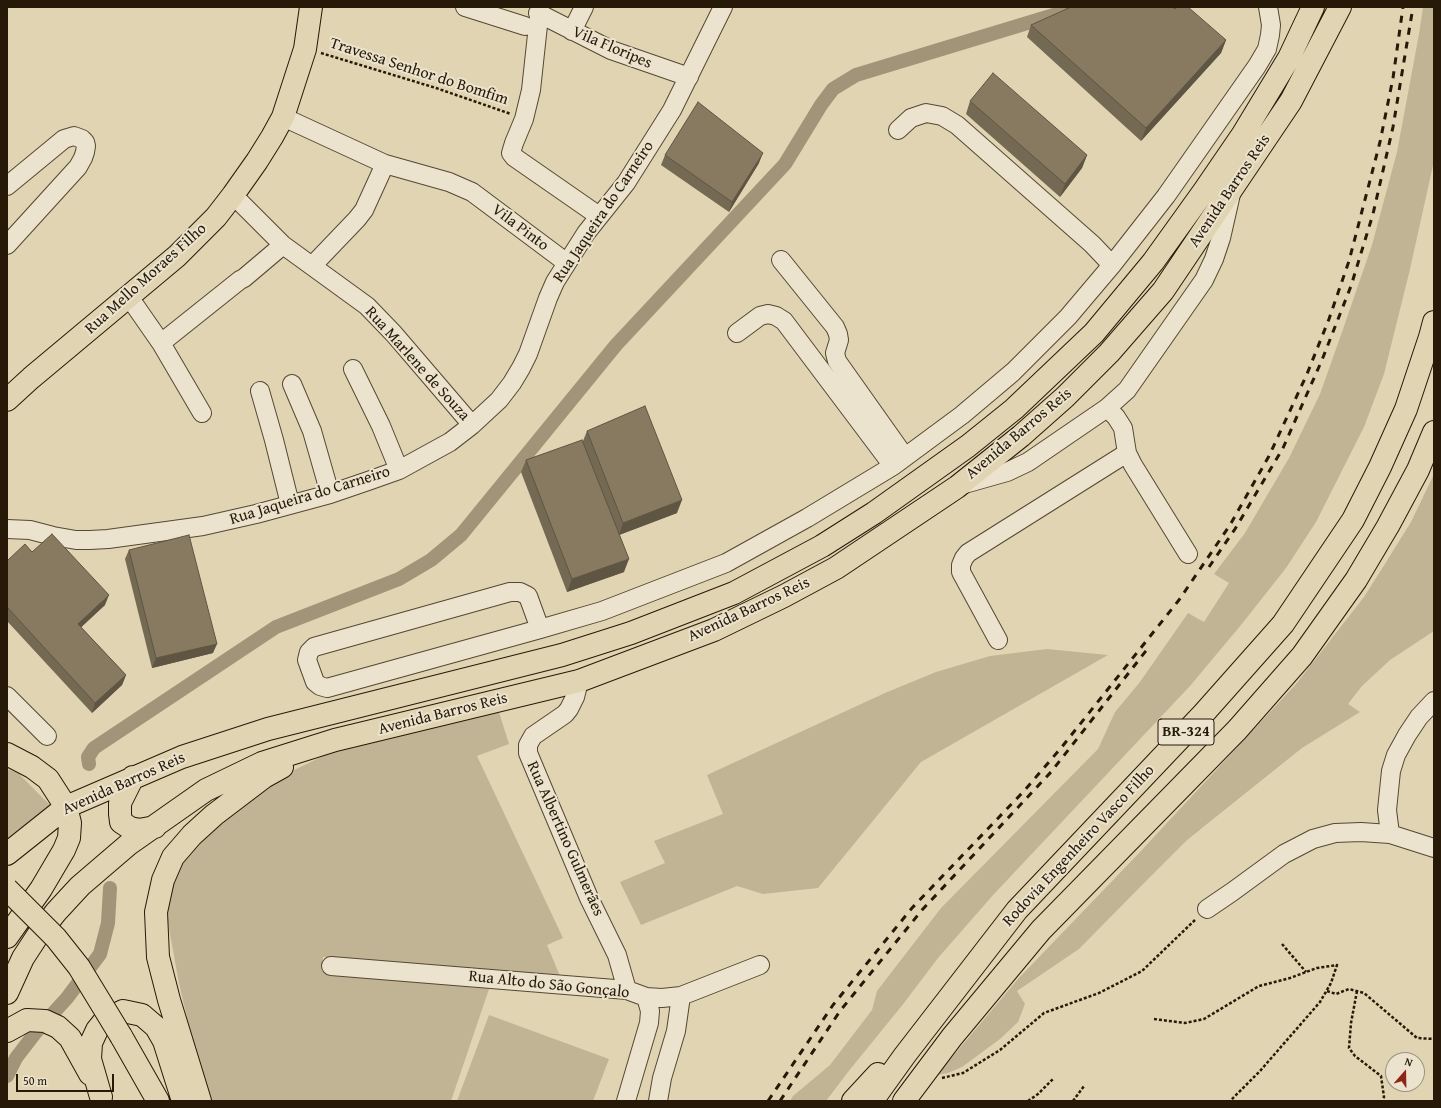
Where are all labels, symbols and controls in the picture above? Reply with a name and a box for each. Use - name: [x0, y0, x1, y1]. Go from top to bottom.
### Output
- street label: Vila Floripes: [569, 23, 655, 73]
- street label: Travessa Senhor do Bomfim: [327, 34, 511, 110]
- street label: Avenida Barros Reis: [1185, 131, 1275, 251]
- street label: Rua Jaqueira do Carneiro: [549, 138, 659, 286]
- street label: Vila Pinto: [488, 200, 552, 256]
- street label: Rua Mello Moraes Filho: [81, 219, 211, 339]
- street label: Rua Marlene de Souza: [361, 303, 473, 425]
- street label: Avenida Barros Reis: [962, 384, 1076, 484]
- street label: Rua Jaqueira do Carneiro: [227, 462, 393, 530]
- street label: Avenida Barros Reis: [685, 573, 813, 647]
- street label: Avenida Barros Reis: [376, 689, 510, 739]
- road number: BR-324: [1158, 719, 1214, 745]
- street label: Avenida Barros Reis: [60, 748, 188, 820]
- street label: Rua Albertino Gulmerães: [522, 759, 608, 919]
- street label: Rodovia Engenheiro Vasco Filho: [999, 761, 1159, 931]
- street label: Rua Alto do São Gonçalo: [468, 967, 630, 1003]
- north arrow: [1385, 1052, 1425, 1092]
- text: N: [1403, 1053, 1415, 1070]
- scale bar: [18, 1066, 116, 1092]
- text: 50 m: [23, 1072, 47, 1089]

